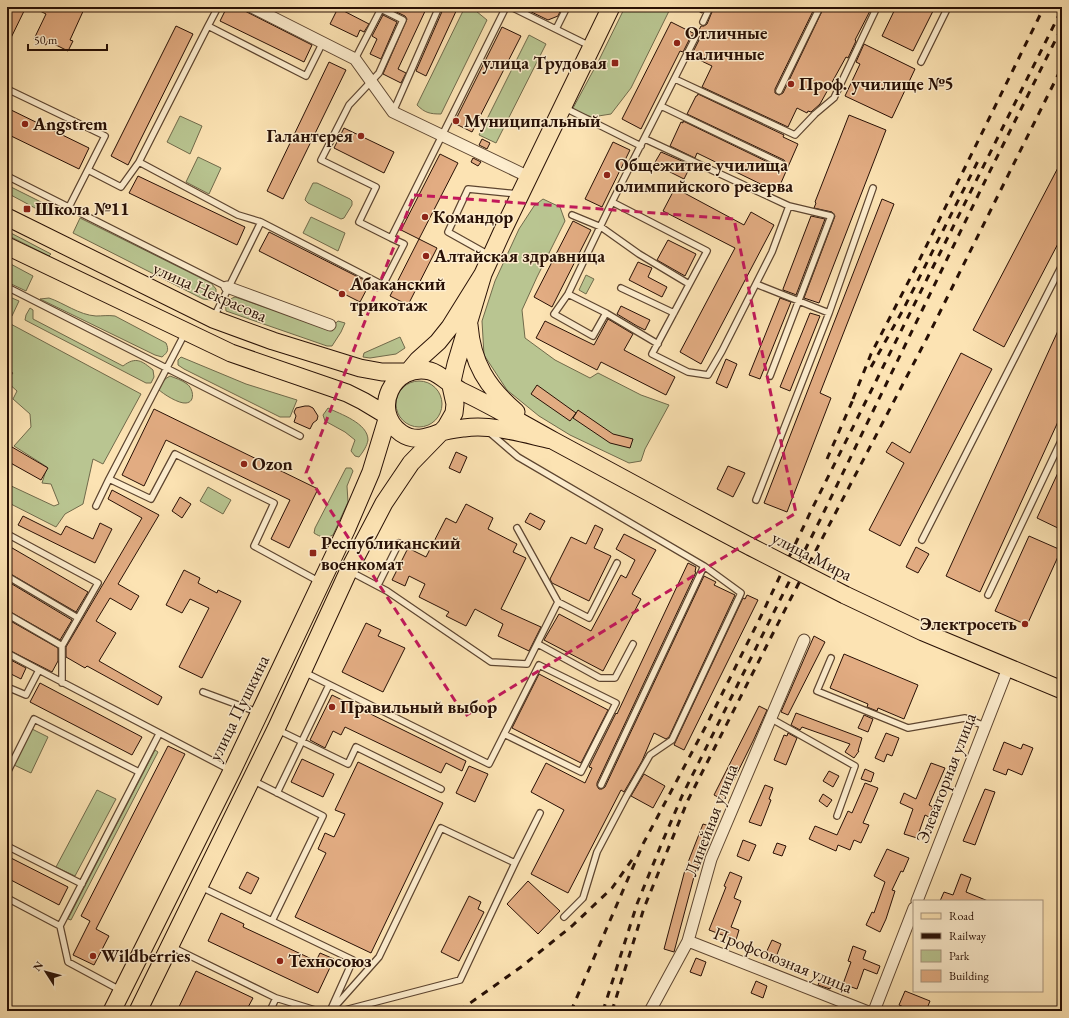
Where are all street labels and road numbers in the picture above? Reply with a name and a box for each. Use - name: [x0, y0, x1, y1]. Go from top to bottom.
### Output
- street label: улица Некрасова: [149, 256, 272, 327]
- street label: улица Мира: [768, 525, 857, 586]
- street label: улица Пушкина: [203, 650, 275, 765]
- street label: Элеваторная улица: [910, 709, 981, 846]
- street label: Линейная улица: [679, 760, 743, 879]
- street label: Профсоюзная улица: [710, 921, 857, 998]

